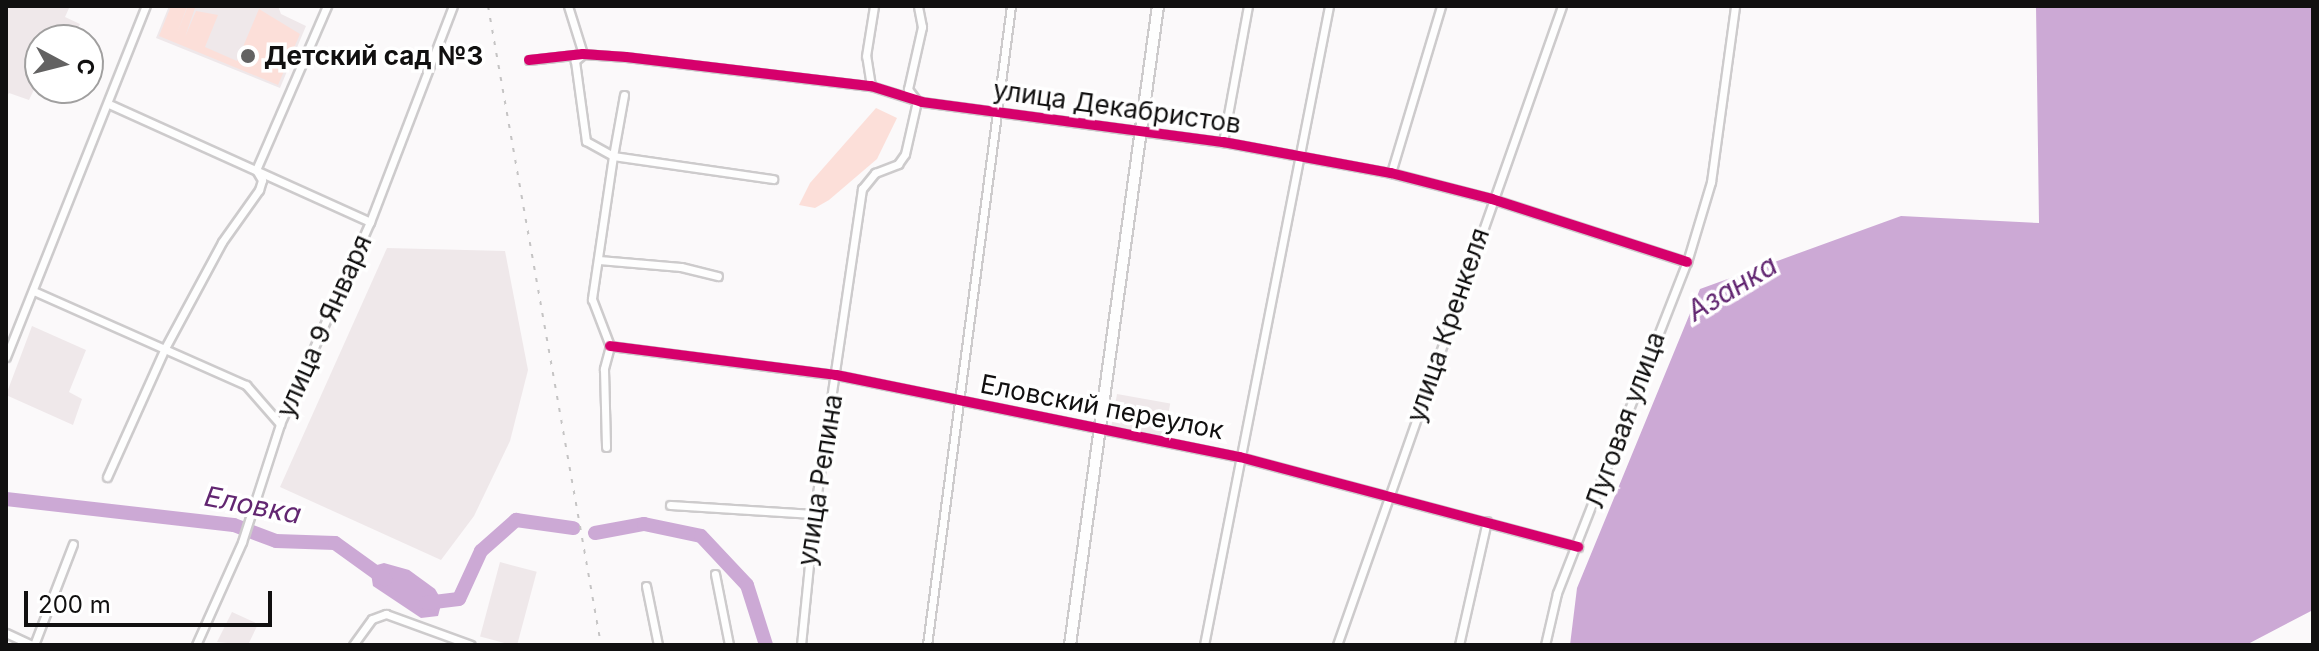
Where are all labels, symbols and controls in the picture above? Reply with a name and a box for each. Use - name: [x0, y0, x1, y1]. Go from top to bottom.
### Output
- north arrow: [24, 24, 104, 104]
- place label: Детский сад №3: [264, 40, 483, 72]
- marker: Детский сад №3: [239, 47, 257, 65]
- text: С: [72, 57, 100, 76]
- street label: улица Декабристов: [991, 74, 1243, 140]
- street label: улица Кренкеля: [1400, 224, 1496, 426]
- street label: улица 9 Января: [270, 230, 378, 422]
- water label: Азанка: [1681, 248, 1783, 328]
- street label: Луговая улица: [1579, 327, 1671, 513]
- street label: Еловский переулок: [978, 368, 1226, 446]
- street label: улица Репина: [791, 392, 849, 568]
- water label: Еловка: [202, 479, 304, 531]
- scale bar: [28, 575, 276, 625]
- text: 200 m: [38, 590, 111, 619]

